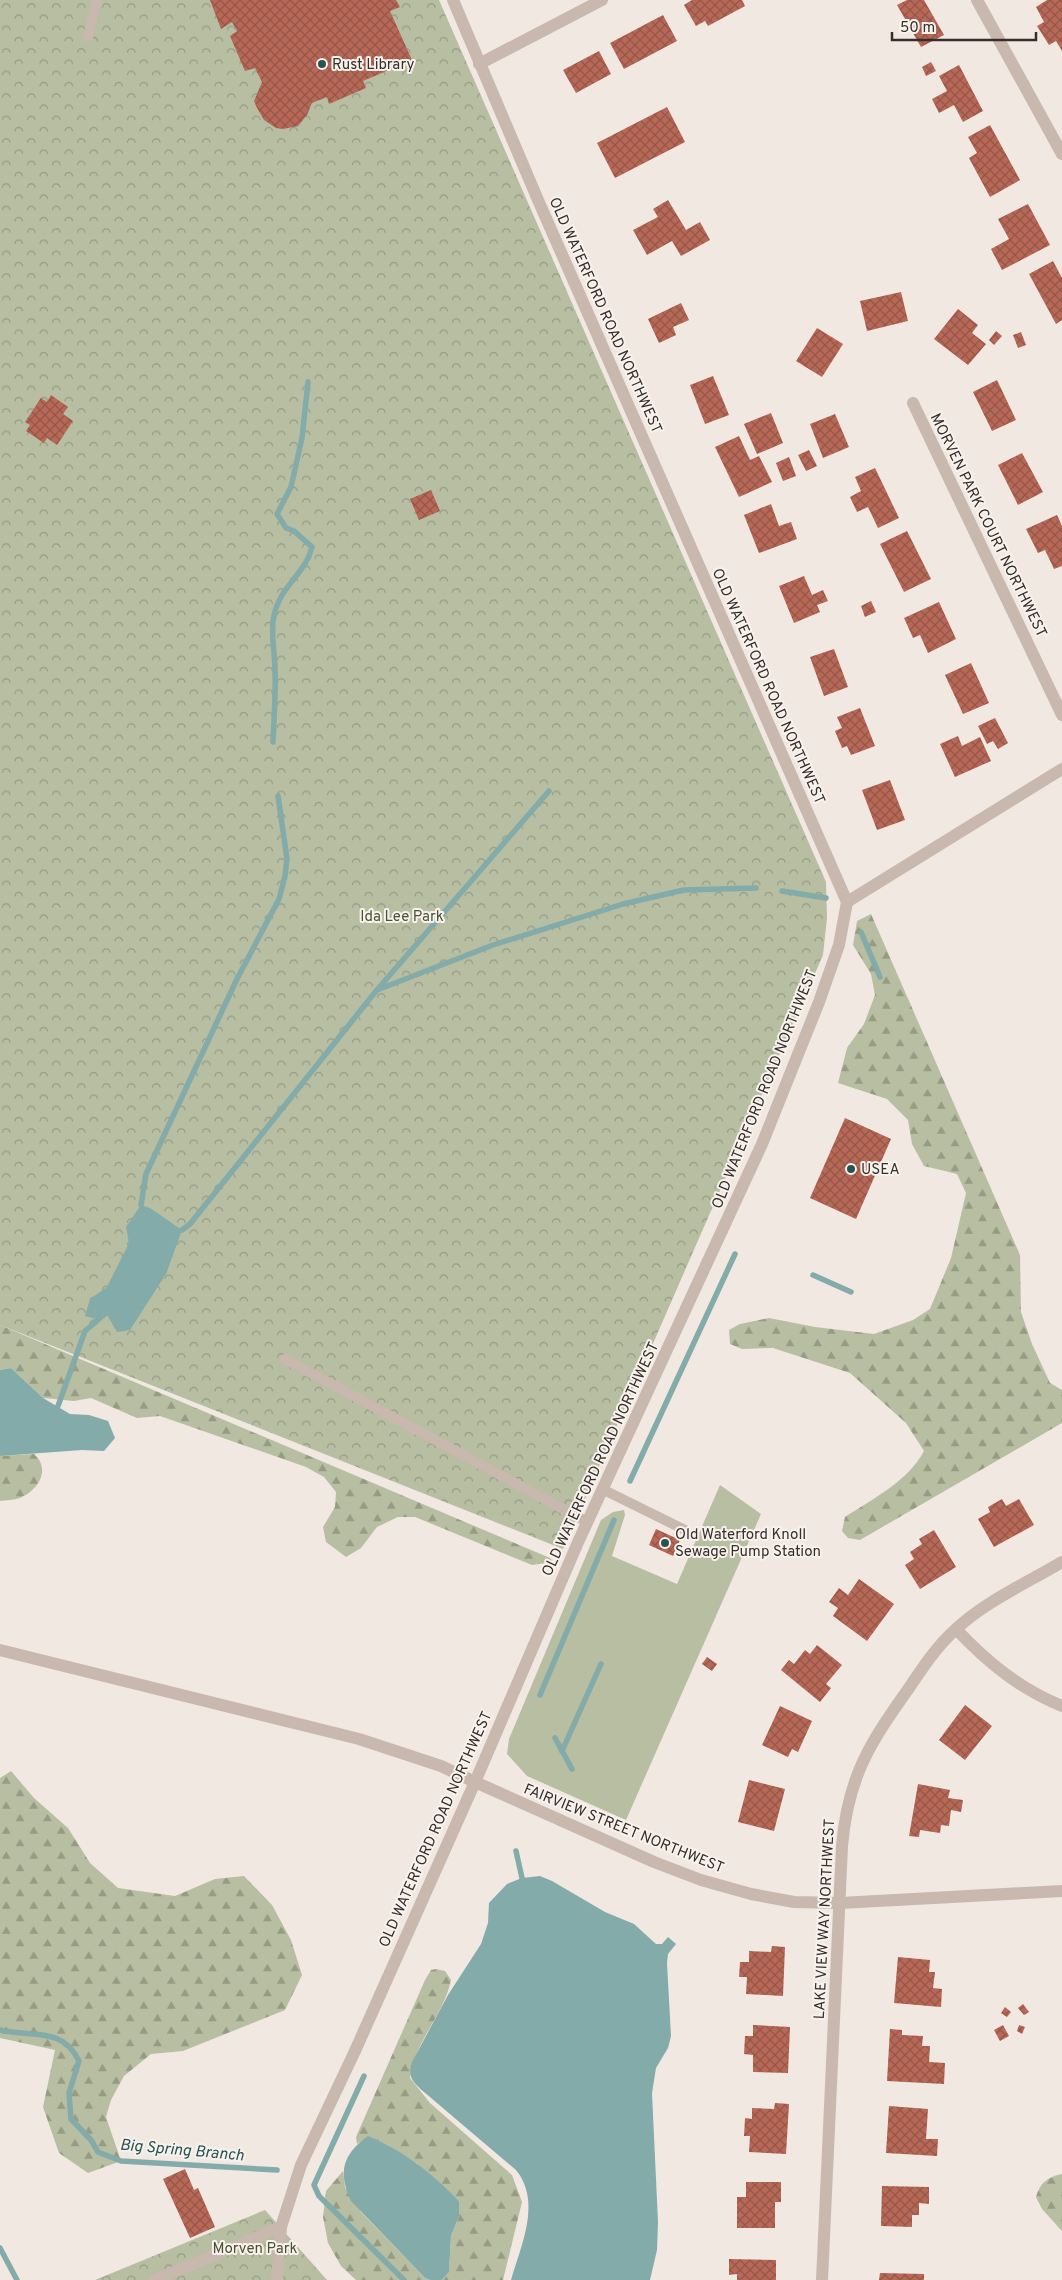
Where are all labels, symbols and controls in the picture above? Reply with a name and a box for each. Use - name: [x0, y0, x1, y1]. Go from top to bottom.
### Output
- scale bar: [892, 10, 1036, 42]
- text: 50 m: [900, 19, 935, 38]
- place label: Rust Library: [332, 56, 414, 75]
- marker: Rust Library: [316, 58, 328, 70]
- street label: OLD WATERFORD ROAD NORTHWEST: [544, 195, 665, 437]
- street label: MORVEN PARK COURT NORTHWEST: [925, 410, 1050, 641]
- street label: OLD WATERFORD ROAD NORTHWEST: [707, 566, 828, 808]
- park label: Ida Lee Park: [360, 908, 444, 927]
- street label: OLD WATERFORD ROAD NORTHWEST: [709, 967, 822, 1212]
- place label: USEA: [861, 1161, 900, 1180]
- marker: USEA: [845, 1163, 857, 1175]
- street label: OLD WATERFORD ROAD NORTHWEST: [539, 1339, 664, 1580]
- place label: Old Waterford Knoll Sewage Pump Station: [675, 1526, 821, 1562]
- marker: Old Waterford Knoll Sewage Pump Station: [659, 1537, 671, 1549]
- street label: OLD WATERFORD ROAD NORTHWEST: [376, 1709, 497, 1951]
- street label: FAIRVIEW STREET NORTHWEST: [520, 1780, 726, 1878]
- street label: LAKE VIEW WAY NORTHWEST: [811, 1818, 840, 2020]
- water label: Big Spring Branch: [119, 2136, 245, 2166]
- park label: Morven Park: [212, 2240, 298, 2259]

